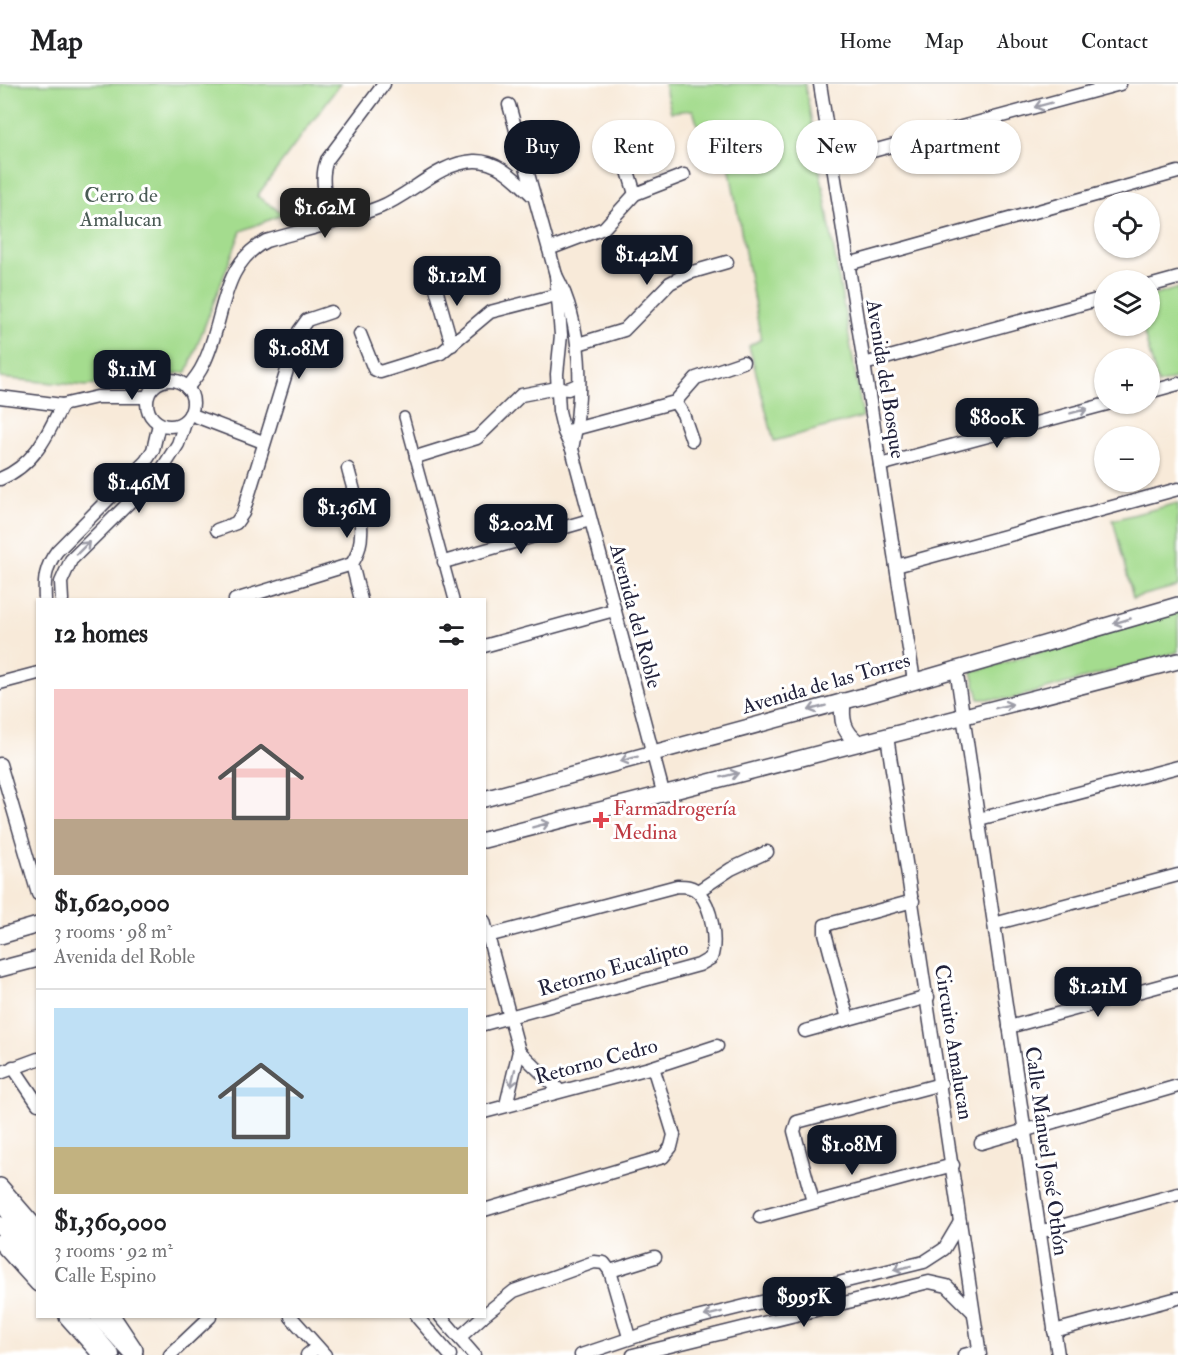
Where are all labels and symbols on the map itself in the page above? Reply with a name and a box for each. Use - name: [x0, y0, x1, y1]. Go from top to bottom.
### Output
- one-way arrow: [1034, 99, 1053, 111]
- park label: Cerro de Amalucan: [79, 182, 162, 233]
- pin: $1.62M: [276, 188, 374, 239]
- pin: $1.42M: [598, 235, 696, 286]
- pin: $1.12M: [408, 256, 506, 307]
- street label: Avenida del Bosque: [859, 297, 911, 461]
- pin: $1.08M: [250, 329, 348, 380]
- pin: $1.1M: [90, 350, 174, 401]
- pin: $800K: [955, 398, 1039, 449]
- one-way arrow: [1069, 405, 1088, 416]
- pin: $1.46M: [90, 463, 188, 514]
- pin: $1.36M: [298, 488, 396, 539]
- pin: $2.02M: [472, 504, 570, 555]
- street label: Avenida del Roble: [603, 540, 668, 691]
- one-way arrow: [75, 541, 90, 556]
- one-way arrow: [1113, 616, 1132, 627]
- street label: Avenida de las Torres: [738, 647, 913, 721]
- one-way arrow: [995, 700, 1014, 711]
- one-way arrow: [808, 703, 827, 714]
- one-way arrow: [620, 754, 639, 765]
- one-way arrow: [720, 769, 739, 781]
- place label: Farmadrogería Medina: [613, 795, 737, 846]
- marker: Farmadrogería Medina: [594, 813, 608, 827]
- one-way arrow: [531, 819, 550, 830]
- street label: Retorno Eucalipto: [535, 934, 691, 1003]
- street label: Circuito Amalucan: [928, 962, 979, 1122]
- pin: $1.21M: [1049, 967, 1147, 1018]
- street label: Retorno Cedro: [532, 1032, 660, 1091]
- street label: Calle Manuel José Othón: [1018, 1045, 1075, 1258]
- one-way arrow: [506, 1068, 518, 1087]
- pin: $1.08M: [803, 1125, 901, 1176]
- one-way arrow: [893, 1262, 912, 1274]
- pin: $995K: [762, 1277, 846, 1328]
- one-way arrow: [704, 1308, 723, 1320]

